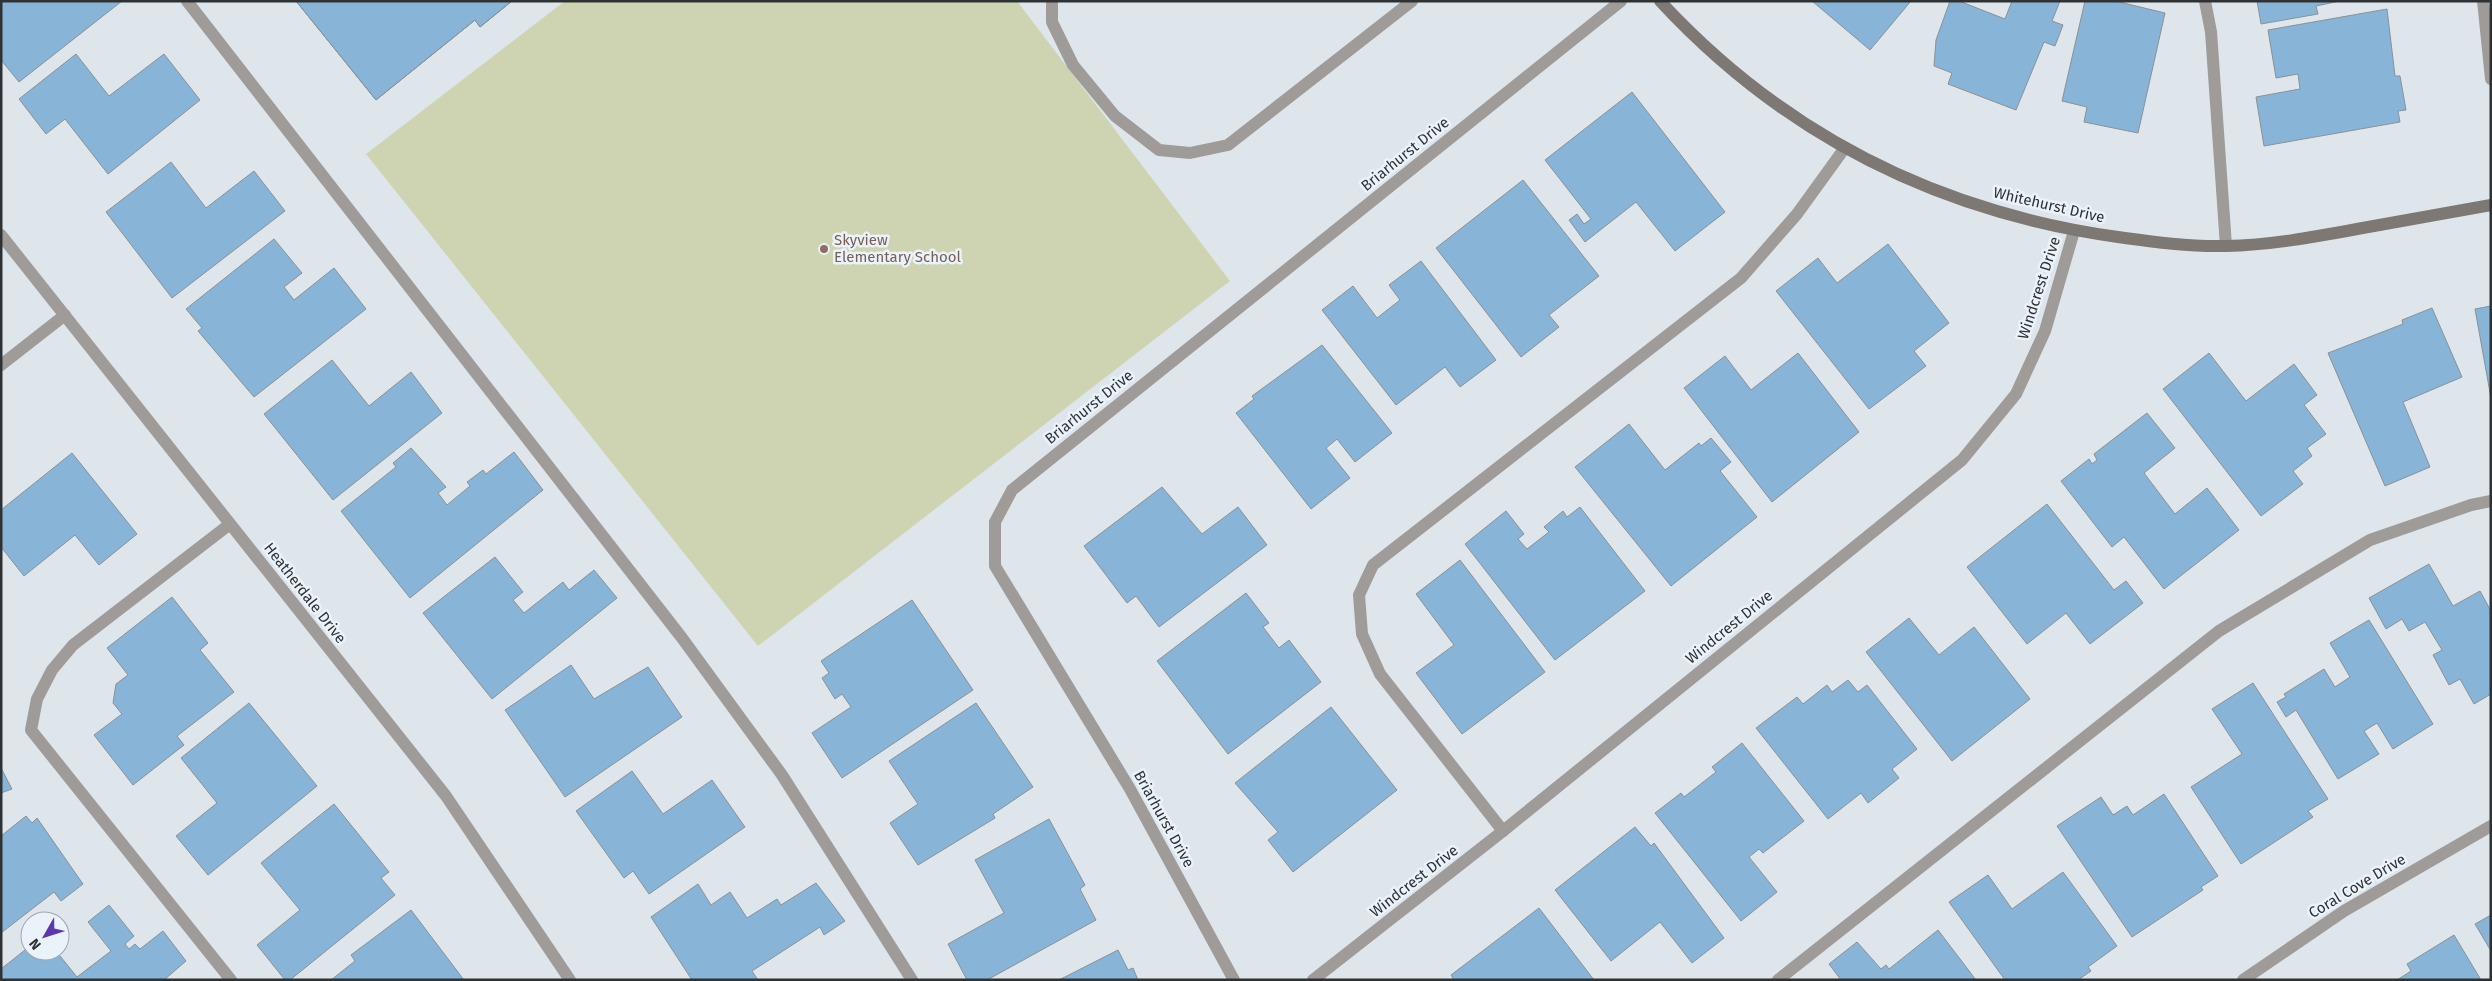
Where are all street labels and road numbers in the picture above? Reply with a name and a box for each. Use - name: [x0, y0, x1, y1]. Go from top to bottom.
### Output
- street label: Briarhurst Drive: [1357, 113, 1453, 195]
- street label: Whitehurst Drive: [1992, 183, 2106, 227]
- street label: Windcrest Drive: [2014, 235, 2064, 341]
- street label: Briarhurst Drive: [1041, 366, 1137, 448]
- street label: Heatherdale Drive: [260, 539, 350, 647]
- street label: Windcrest Drive: [1682, 586, 1776, 668]
- street label: Briarhurst Drive: [1130, 768, 1198, 870]
- street label: Windcrest Drive: [1366, 841, 1462, 921]
- street label: Coral Cove Drive: [2305, 850, 2409, 922]

